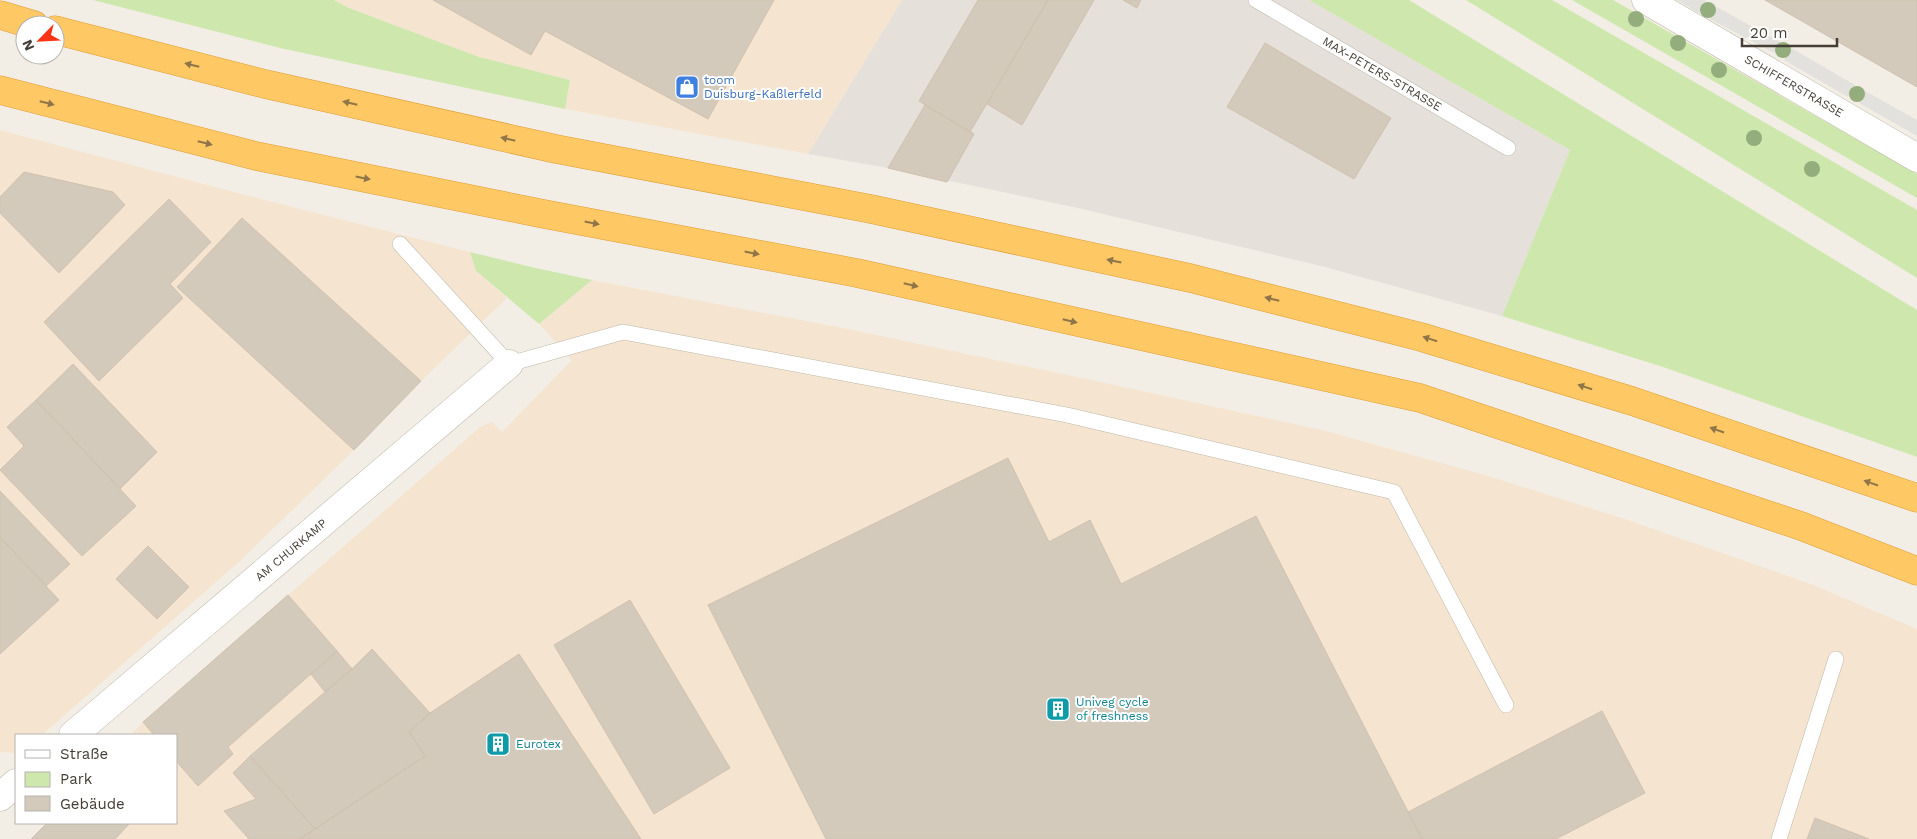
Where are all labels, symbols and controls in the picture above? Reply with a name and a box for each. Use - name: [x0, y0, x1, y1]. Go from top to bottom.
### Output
- north arrow: [15, 15, 65, 65]
- scale bar: [1742, 15, 1837, 47]
- text: 20 m: [1750, 24, 1788, 42]
- street label: MAX-PETERS-STRASSE: [1320, 34, 1444, 114]
- text: N: [19, 37, 38, 53]
- street label: SCHIFFERSTRASSE: [1742, 52, 1846, 120]
- one-way arrow: [184, 61, 199, 69]
- place label: toom Duisburg-Kaßlerfeld: [704, 73, 822, 101]
- shop icon: toom Duisburg-Kaßlerfeld: [674, 74, 700, 100]
- one-way arrow: [40, 99, 55, 107]
- one-way arrow: [342, 99, 357, 107]
- one-way arrow: [501, 135, 516, 143]
- one-way arrow: [197, 139, 212, 147]
- one-way arrow: [356, 174, 372, 182]
- one-way arrow: [584, 219, 600, 227]
- one-way arrow: [744, 249, 759, 257]
- one-way arrow: [1106, 257, 1122, 265]
- one-way arrow: [904, 281, 919, 289]
- one-way arrow: [1265, 295, 1280, 303]
- one-way arrow: [1062, 317, 1077, 325]
- one-way arrow: [1422, 335, 1437, 343]
- one-way arrow: [1577, 383, 1592, 391]
- one-way arrow: [1709, 426, 1724, 434]
- one-way arrow: [1863, 478, 1878, 486]
- street label: AM CHURKAMP: [252, 516, 330, 584]
- place label: Univeg cycle of freshness: [1076, 695, 1149, 723]
- building icon: Univeg cycle of freshness: [1045, 696, 1071, 722]
- building icon: Eurotex: [485, 731, 511, 757]
- legend: [15, 734, 178, 824]
- place label: Eurotex: [516, 737, 561, 751]
- text: Straße: [60, 745, 108, 763]
- text: Park: [60, 770, 93, 788]
- text: Gebäude: [60, 795, 125, 813]

